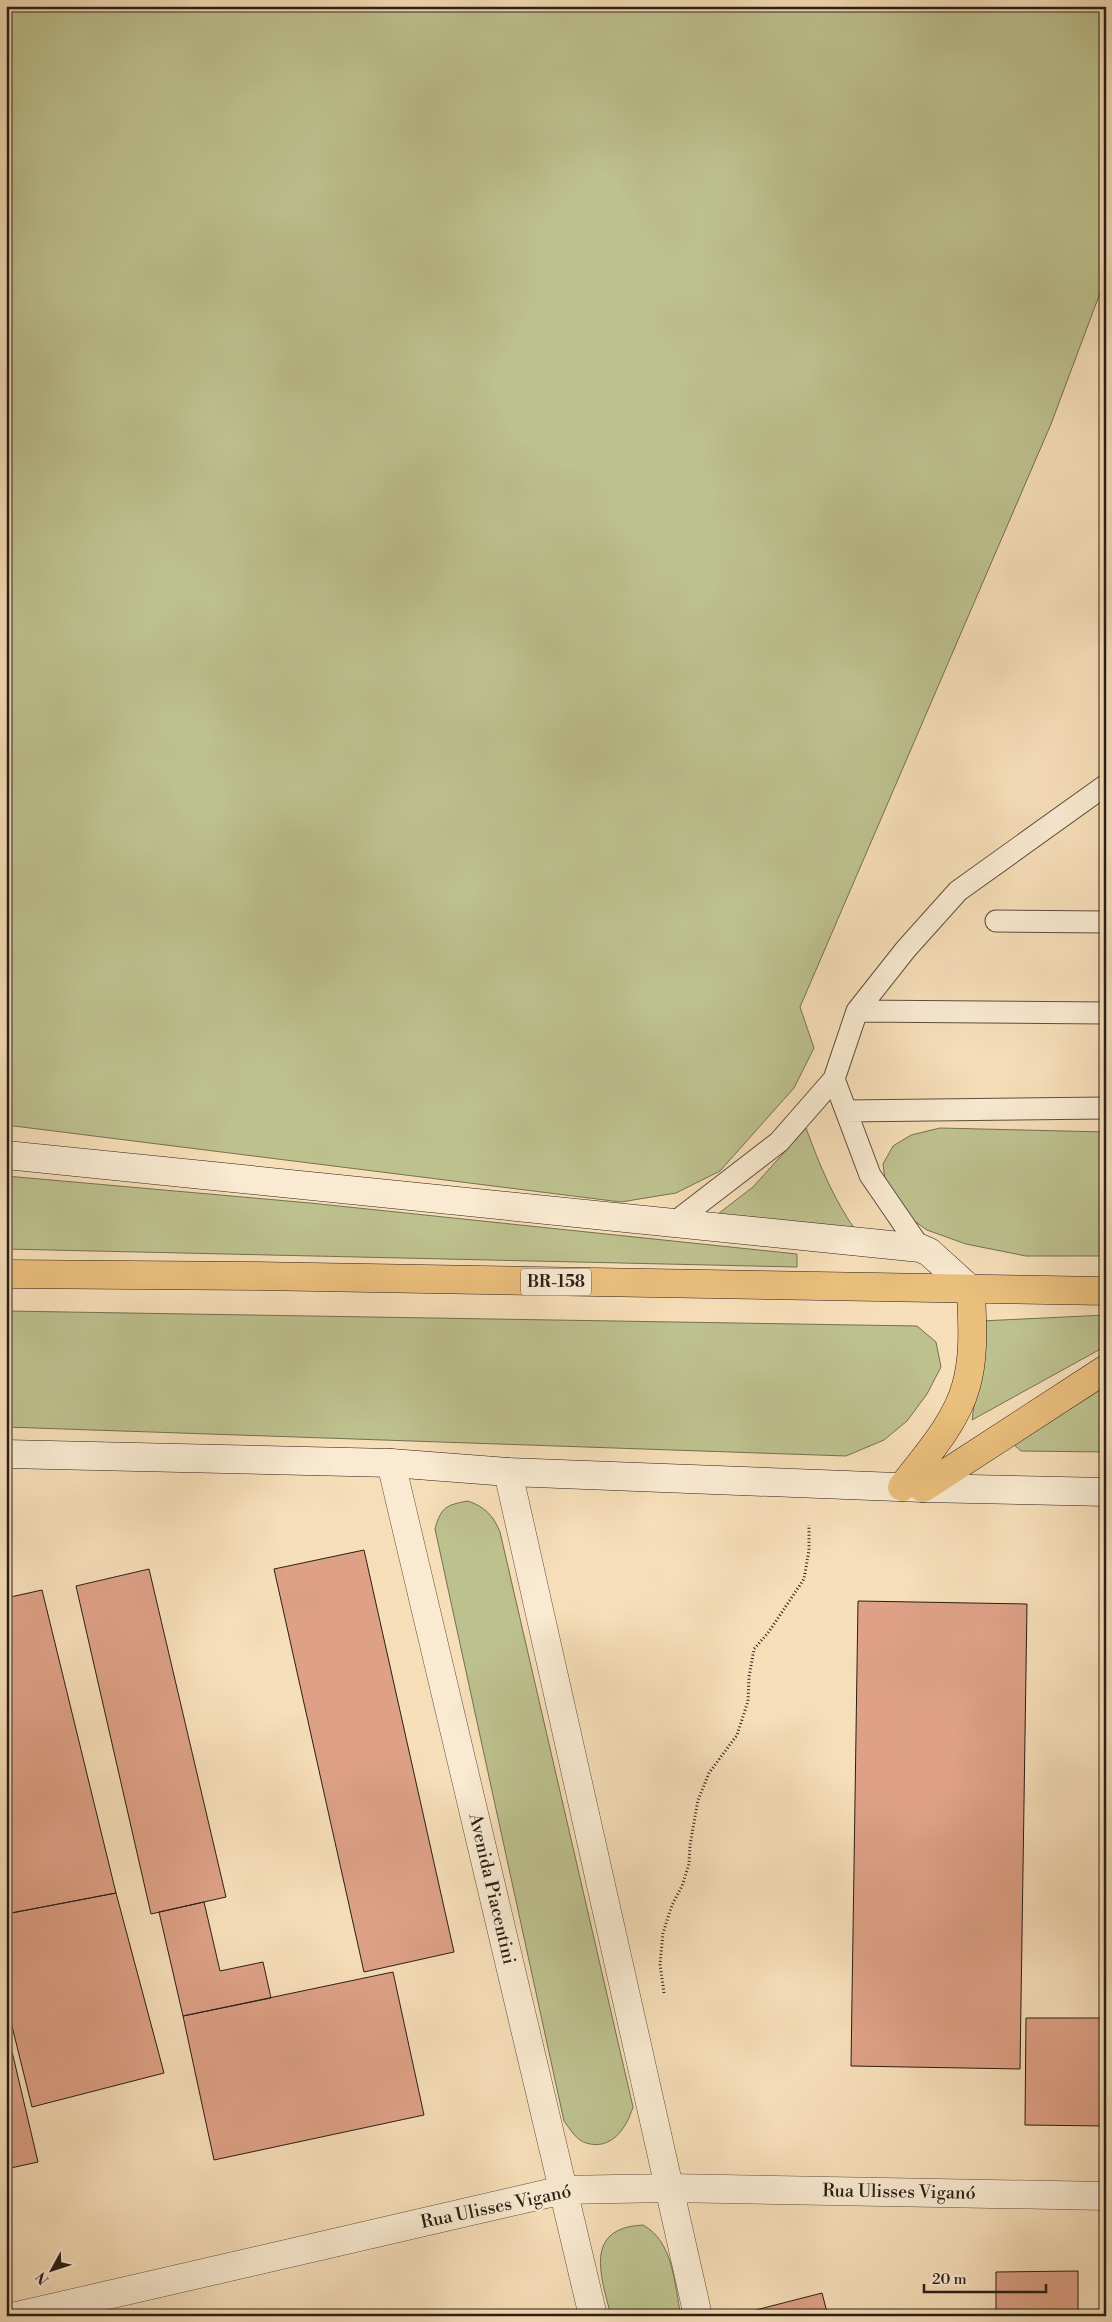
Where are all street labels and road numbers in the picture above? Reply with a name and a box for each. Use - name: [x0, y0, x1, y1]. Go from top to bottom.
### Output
- road number: BR-158: [521, 1268, 591, 1295]
- street label: Avenida Piacentini: [463, 1810, 521, 1967]
- street label: Rua Ulisses Viganó: [822, 2179, 976, 2205]
- street label: Rua Ulisses Viganó: [419, 2180, 573, 2234]

